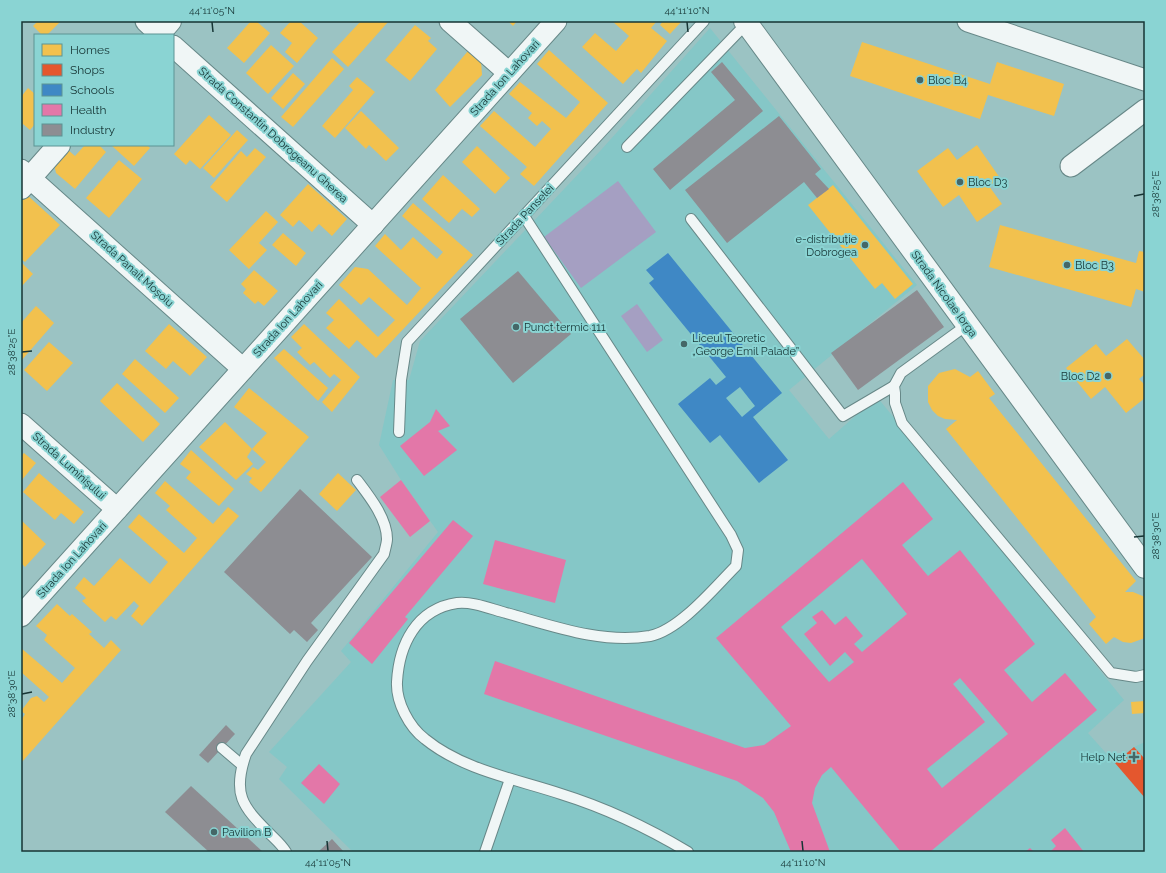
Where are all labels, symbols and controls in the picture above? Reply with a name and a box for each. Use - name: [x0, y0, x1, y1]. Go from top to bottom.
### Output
- text: 44°11'05"N: [189, 5, 235, 16]
- text: 44°11'10"N: [665, 5, 709, 16]
- legend: [34, 34, 174, 146]
- street label: Strada Ion Lahovari: [468, 38, 542, 118]
- text: Homes: [70, 43, 110, 57]
- text: Shops: [70, 63, 105, 77]
- street label: Strada Constantin Dobrogeanu Gherea: [196, 65, 350, 205]
- place label: Bloc B4: [928, 74, 967, 87]
- marker: Bloc B4: [915, 75, 925, 85]
- text: Schools: [70, 83, 114, 97]
- text: Health: [70, 103, 107, 117]
- text: Industry: [70, 123, 116, 137]
- text: 28°38'25"E: [1150, 171, 1161, 217]
- place label: Bloc D3: [968, 176, 1008, 189]
- marker: Bloc D3: [955, 177, 965, 187]
- street label: Strada Panselei: [493, 182, 557, 248]
- street label: Strada Panait Moșoiu: [88, 228, 176, 310]
- place label: e-distribuție Dobrogea: [796, 233, 858, 259]
- marker: e-distribuție Dobrogea: [860, 240, 870, 250]
- street label: Strada Nicolae Iorga: [908, 248, 980, 340]
- place label: Bloc B3: [1075, 259, 1114, 272]
- marker: Bloc B3: [1062, 260, 1072, 270]
- street label: Strada Ion Lahovari: [251, 279, 325, 359]
- place label: Punct termic 111: [524, 321, 606, 334]
- marker: Punct termic 111: [511, 322, 521, 332]
- text: 28°38'25"E: [6, 329, 17, 375]
- place label: Liceul Teoretic „George Emil Palade”: [692, 332, 799, 358]
- marker: Liceul Teoretic „George Emil Palade”: [679, 339, 689, 349]
- place label: Bloc D2: [1061, 370, 1100, 383]
- marker: Bloc D2: [1103, 371, 1113, 381]
- street label: Strada Luminișului: [30, 430, 108, 502]
- text: 28°38'30"E: [1150, 512, 1161, 560]
- street label: Strada Ion Lahovari: [35, 520, 109, 600]
- text: 28°38'30"E: [6, 670, 17, 718]
- place label: Help Net: [1080, 751, 1126, 764]
- marker: Help Net: [1129, 752, 1139, 762]
- place label: Pavilion B: [222, 826, 271, 839]
- marker: Pavilion B: [209, 827, 219, 837]
- text: 44°11'05"N: [305, 857, 351, 868]
- text: 44°11'10"N: [781, 857, 825, 868]

